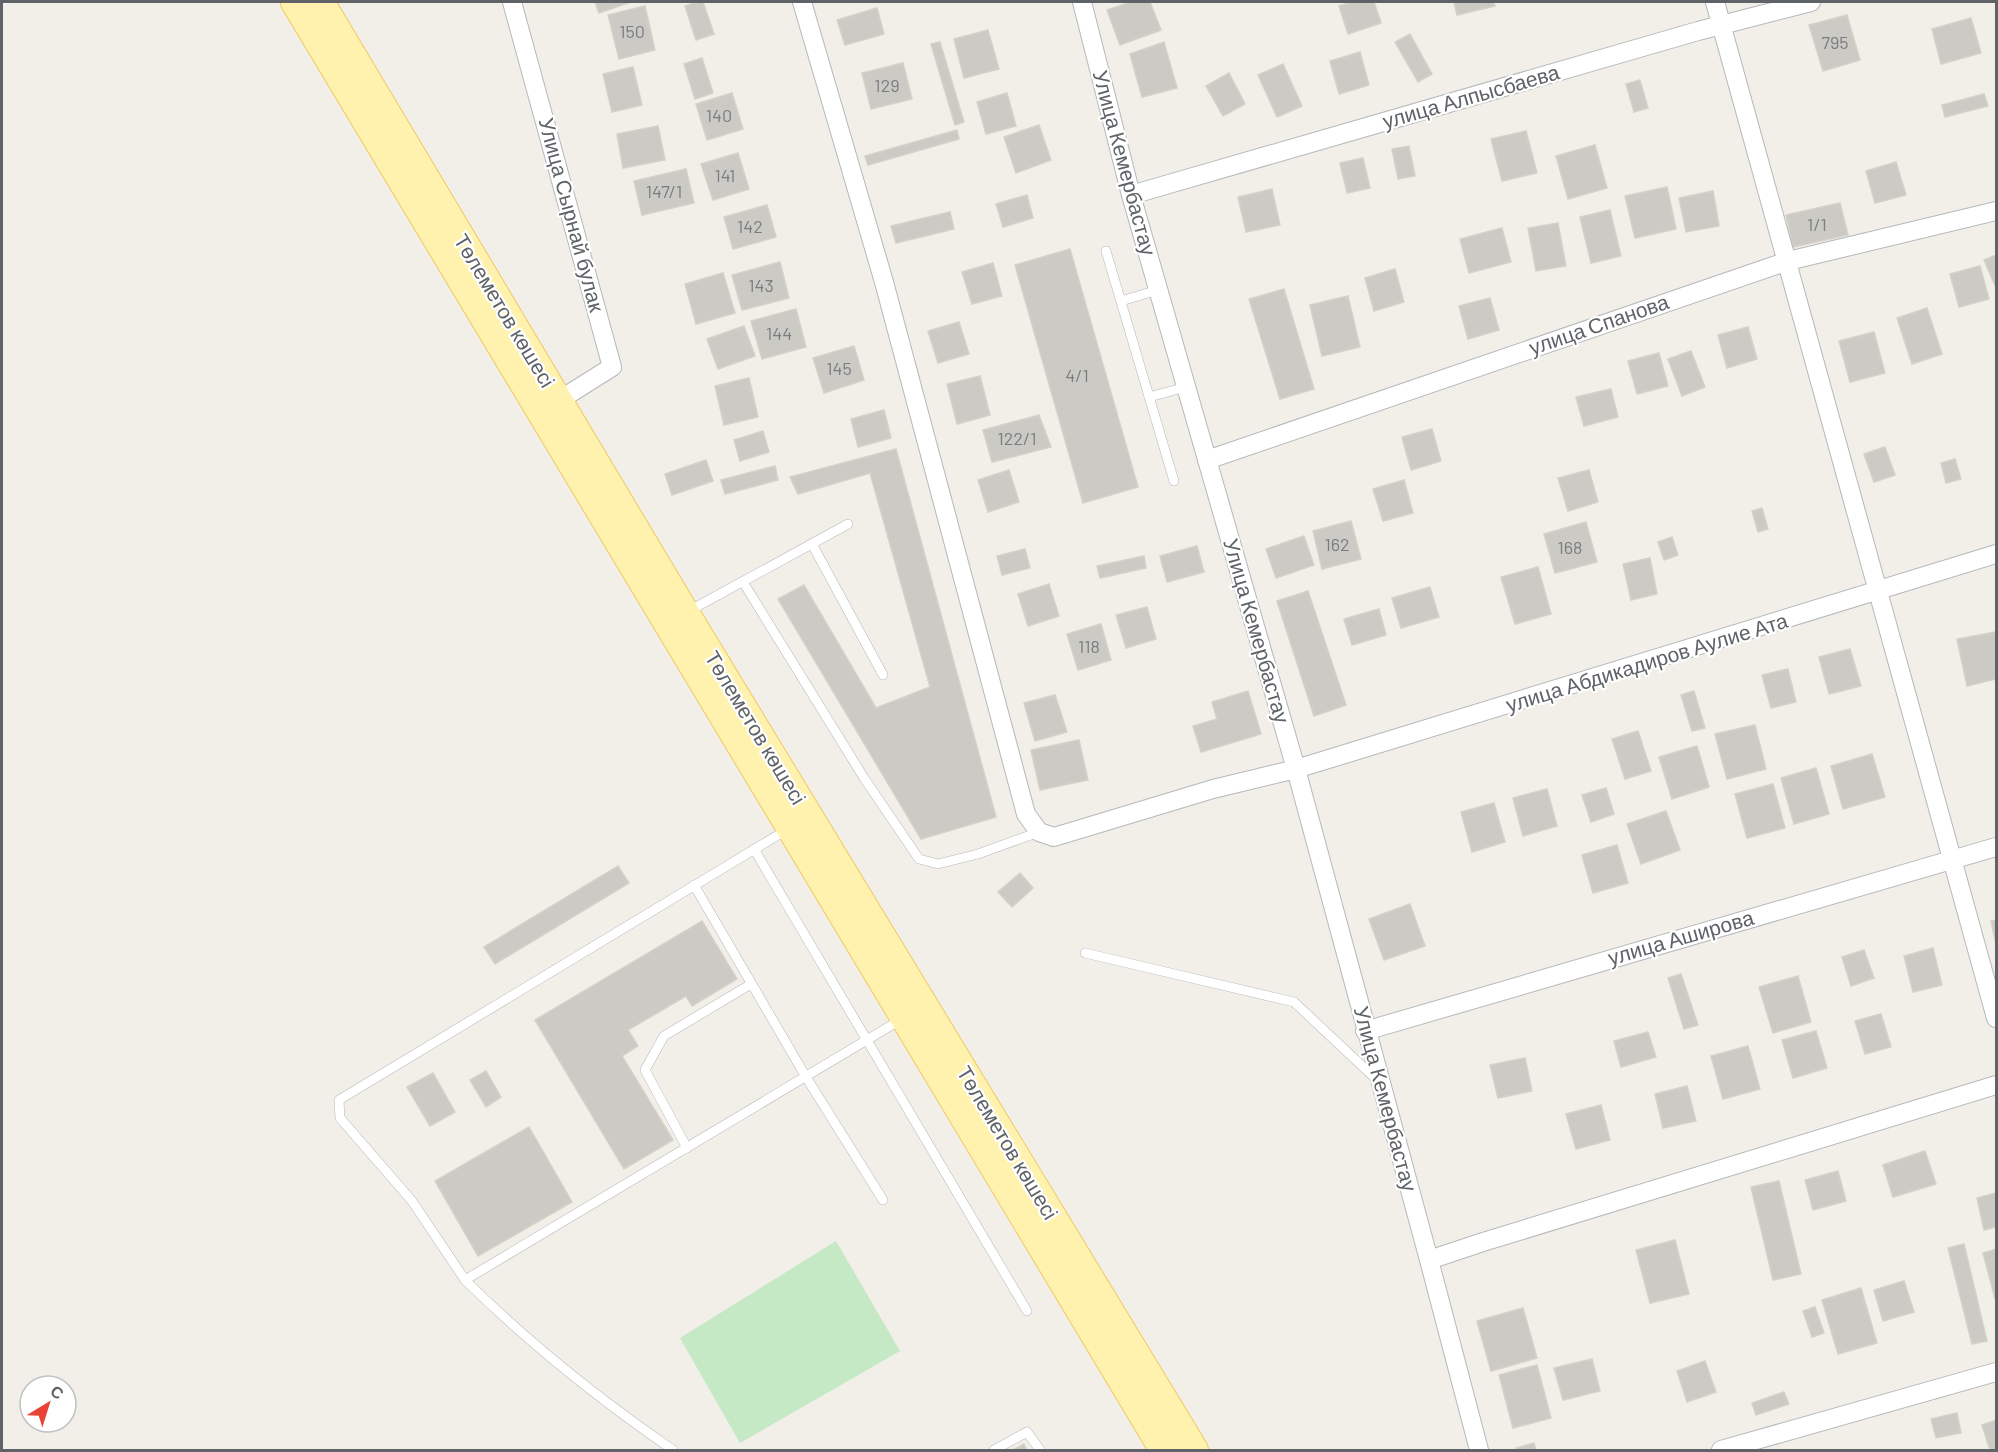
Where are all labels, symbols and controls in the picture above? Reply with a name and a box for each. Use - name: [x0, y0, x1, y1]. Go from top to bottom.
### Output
- house number: 150: [619, 20, 645, 42]
- house number: 795: [1821, 31, 1849, 53]
- street label: улица Алпысбаева: [1379, 58, 1562, 133]
- street label: Улица Кемербастау: [1089, 67, 1162, 258]
- house number: 129: [874, 74, 900, 96]
- house number: 140: [706, 104, 732, 126]
- street label: Улица Сырнай булак: [535, 115, 611, 315]
- house number: 141: [715, 164, 735, 186]
- house number: 147/1: [646, 180, 682, 202]
- house number: 1/1: [1807, 213, 1827, 235]
- house number: 142: [737, 215, 763, 237]
- street label: Төлеметов көшесі: [450, 229, 561, 392]
- house number: 143: [748, 274, 774, 296]
- street label: улица Спанова: [1525, 288, 1672, 359]
- house number: 144: [766, 322, 792, 344]
- house number: 145: [826, 357, 852, 379]
- house number: 4/1: [1065, 364, 1089, 386]
- house number: 122/1: [997, 427, 1037, 449]
- house number: 162: [1324, 533, 1350, 555]
- street label: Улица Кемербастау: [1219, 536, 1296, 726]
- house number: 168: [1558, 536, 1582, 558]
- street label: улица Абдикадиров Аулие Ата: [1503, 607, 1791, 716]
- house number: 118: [1078, 635, 1100, 657]
- street label: Төлеметов көшесі: [701, 646, 812, 809]
- street label: улица Аширова: [1605, 904, 1757, 969]
- street label: Улица Кемербастау: [1350, 1003, 1423, 1194]
- street label: Төлеметов көшесі: [953, 1061, 1064, 1224]
- north arrow: [18, 1374, 78, 1434]
- text: С: [47, 1381, 68, 1403]

